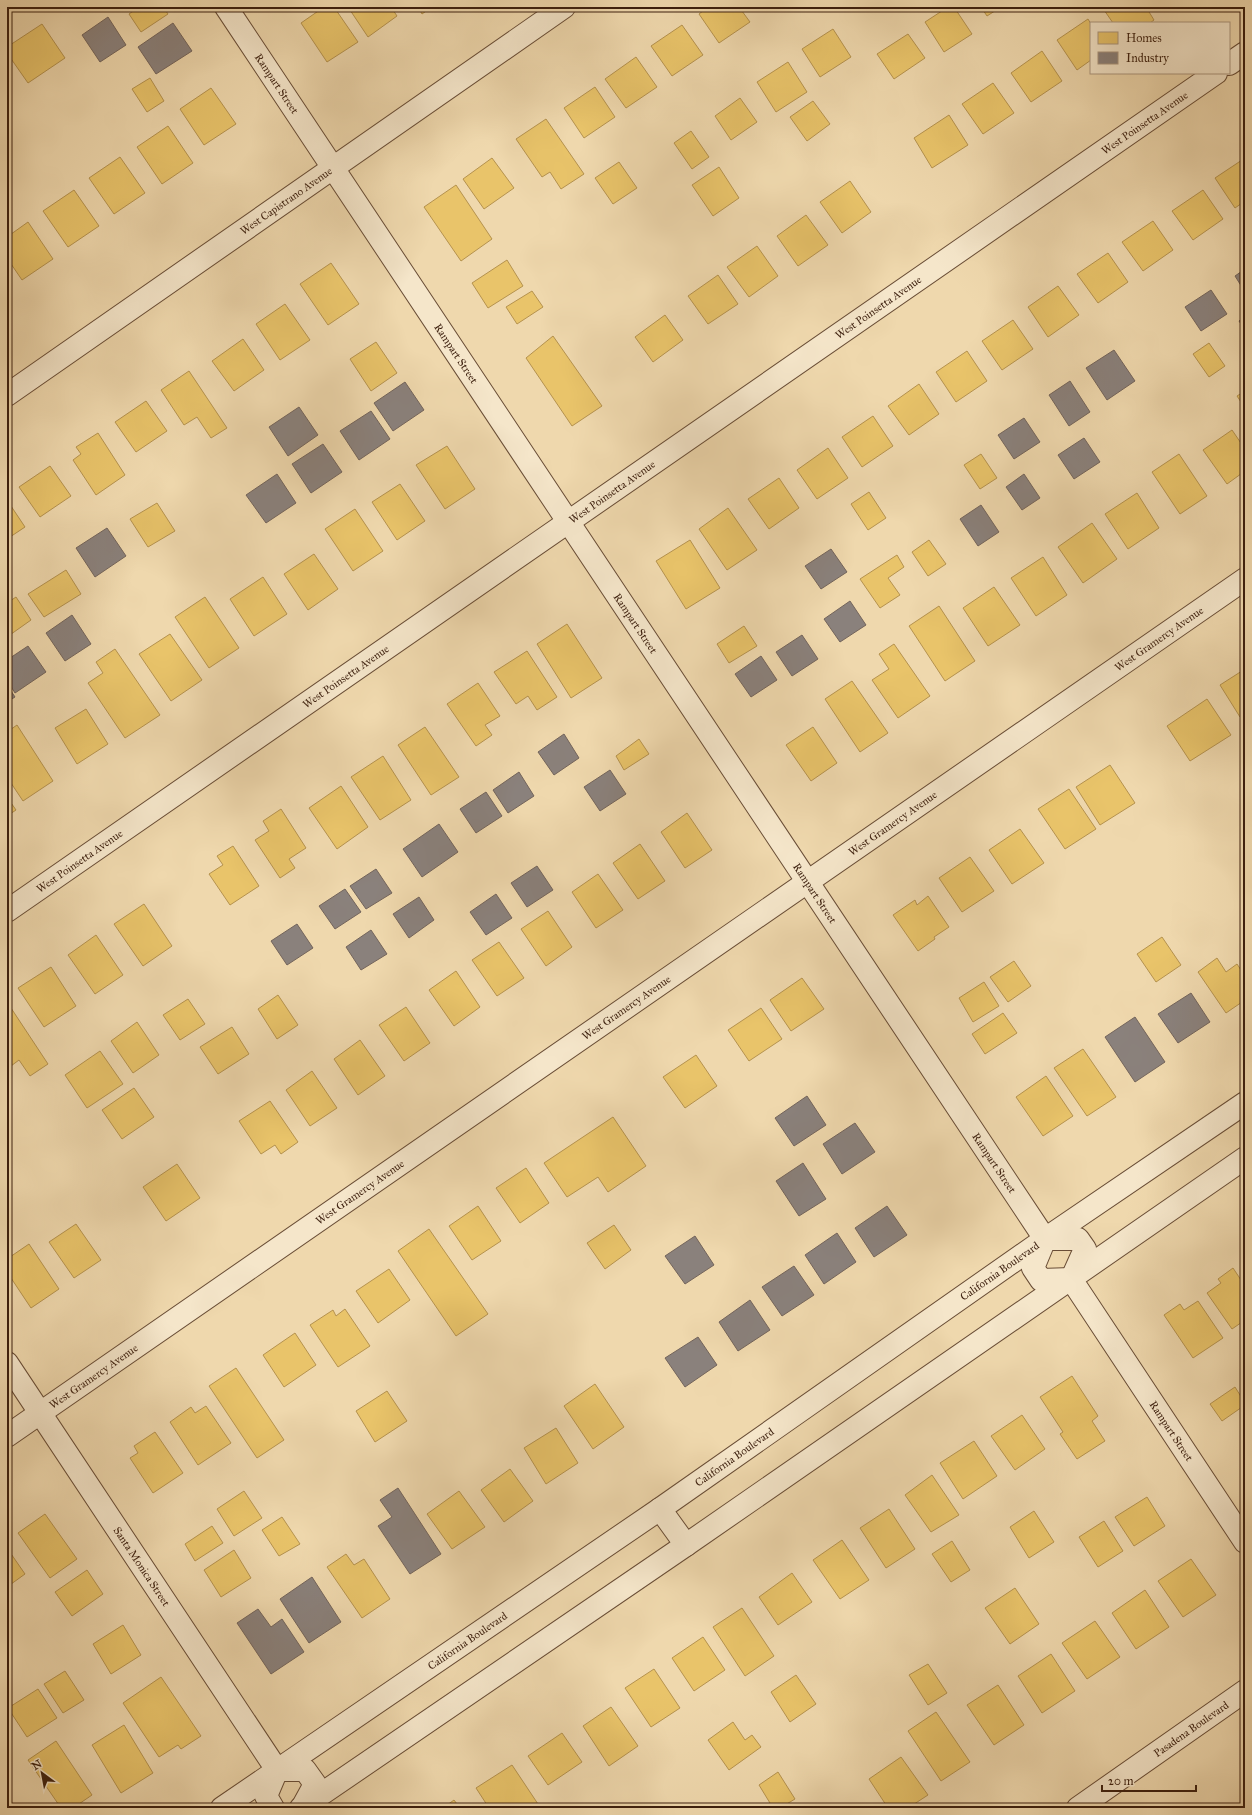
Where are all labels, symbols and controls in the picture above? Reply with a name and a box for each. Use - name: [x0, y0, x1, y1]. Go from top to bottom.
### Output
- legend: [1090, 22, 1230, 74]
- text: Homes: [1126, 31, 1162, 45]
- street label: Rampart Street: [252, 51, 301, 117]
- text: Industry: [1126, 51, 1169, 65]
- street label: West Poinsetta Avenue: [1099, 88, 1191, 157]
- street label: West Capistrano Avenue: [238, 164, 335, 238]
- street label: West Poinsetta Avenue: [833, 273, 924, 342]
- street label: Rampart Street: [431, 321, 481, 386]
- street label: West Poinsetta Avenue: [567, 457, 658, 527]
- street label: Rampart Street: [611, 591, 660, 656]
- street label: West Gramercy Avenue: [1112, 604, 1206, 674]
- street label: West Poinsetta Avenue: [300, 642, 392, 711]
- street label: West Gramercy Avenue: [846, 788, 940, 859]
- street label: West Poinsetta Avenue: [34, 827, 126, 896]
- street label: Rampart Street: [790, 861, 839, 926]
- street label: West Gramercy Avenue: [580, 972, 674, 1043]
- street label: Rampart Street: [969, 1131, 1019, 1196]
- street label: West Gramercy Avenue: [313, 1157, 407, 1227]
- street label: California Boulevard: [958, 1239, 1042, 1303]
- street label: West Gramercy Avenue: [47, 1341, 141, 1412]
- street label: Rampart Street: [1146, 1398, 1196, 1464]
- street label: California Boulevard: [693, 1425, 777, 1489]
- street label: Santa Monica Street: [110, 1524, 173, 1609]
- street label: California Boulevard: [425, 1609, 510, 1673]
- street label: Pasadena Boulevard: [1151, 1698, 1232, 1760]
- north arrow: [22, 1753, 62, 1793]
- text: N: [30, 1757, 45, 1773]
- scale bar: [1102, 1767, 1196, 1793]
- text: 20 m: [1108, 1774, 1134, 1788]

